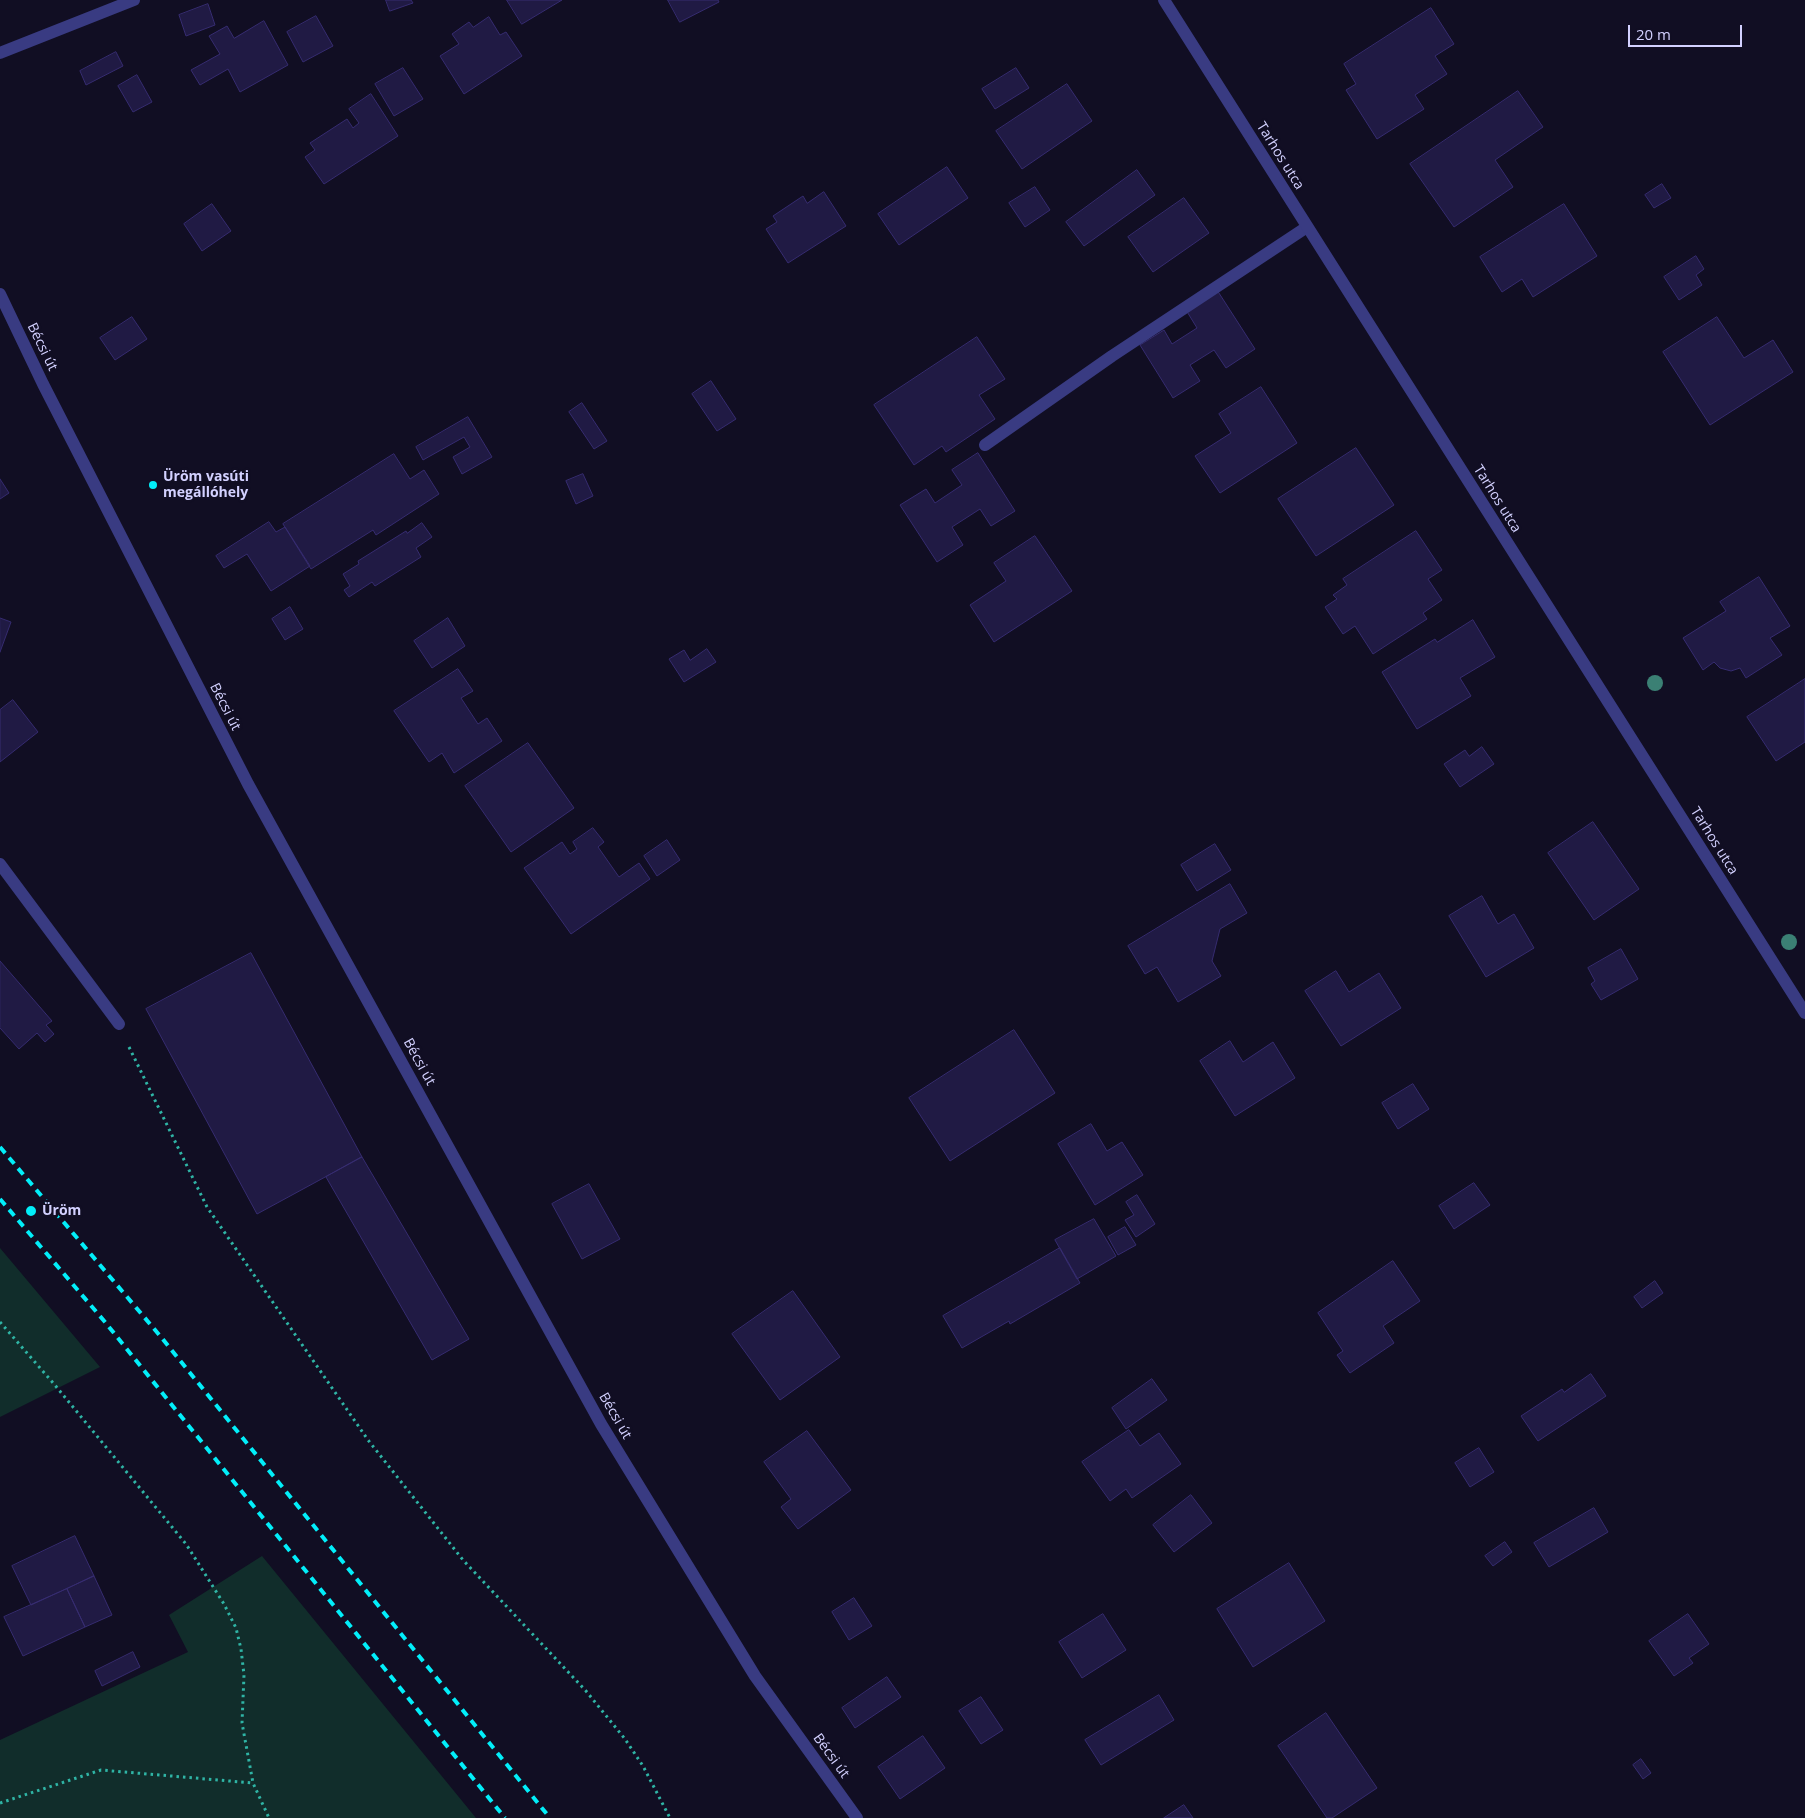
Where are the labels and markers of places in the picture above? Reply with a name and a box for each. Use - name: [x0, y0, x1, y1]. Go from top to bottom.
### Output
- place label: Üröm vasúti megállóhely: [163, 469, 249, 502]
- marker: Üröm vasúti megállóhely: [147, 479, 159, 491]
- place label: Üröm: [42, 1203, 81, 1219]
- marker: Üröm: [24, 1204, 38, 1218]

